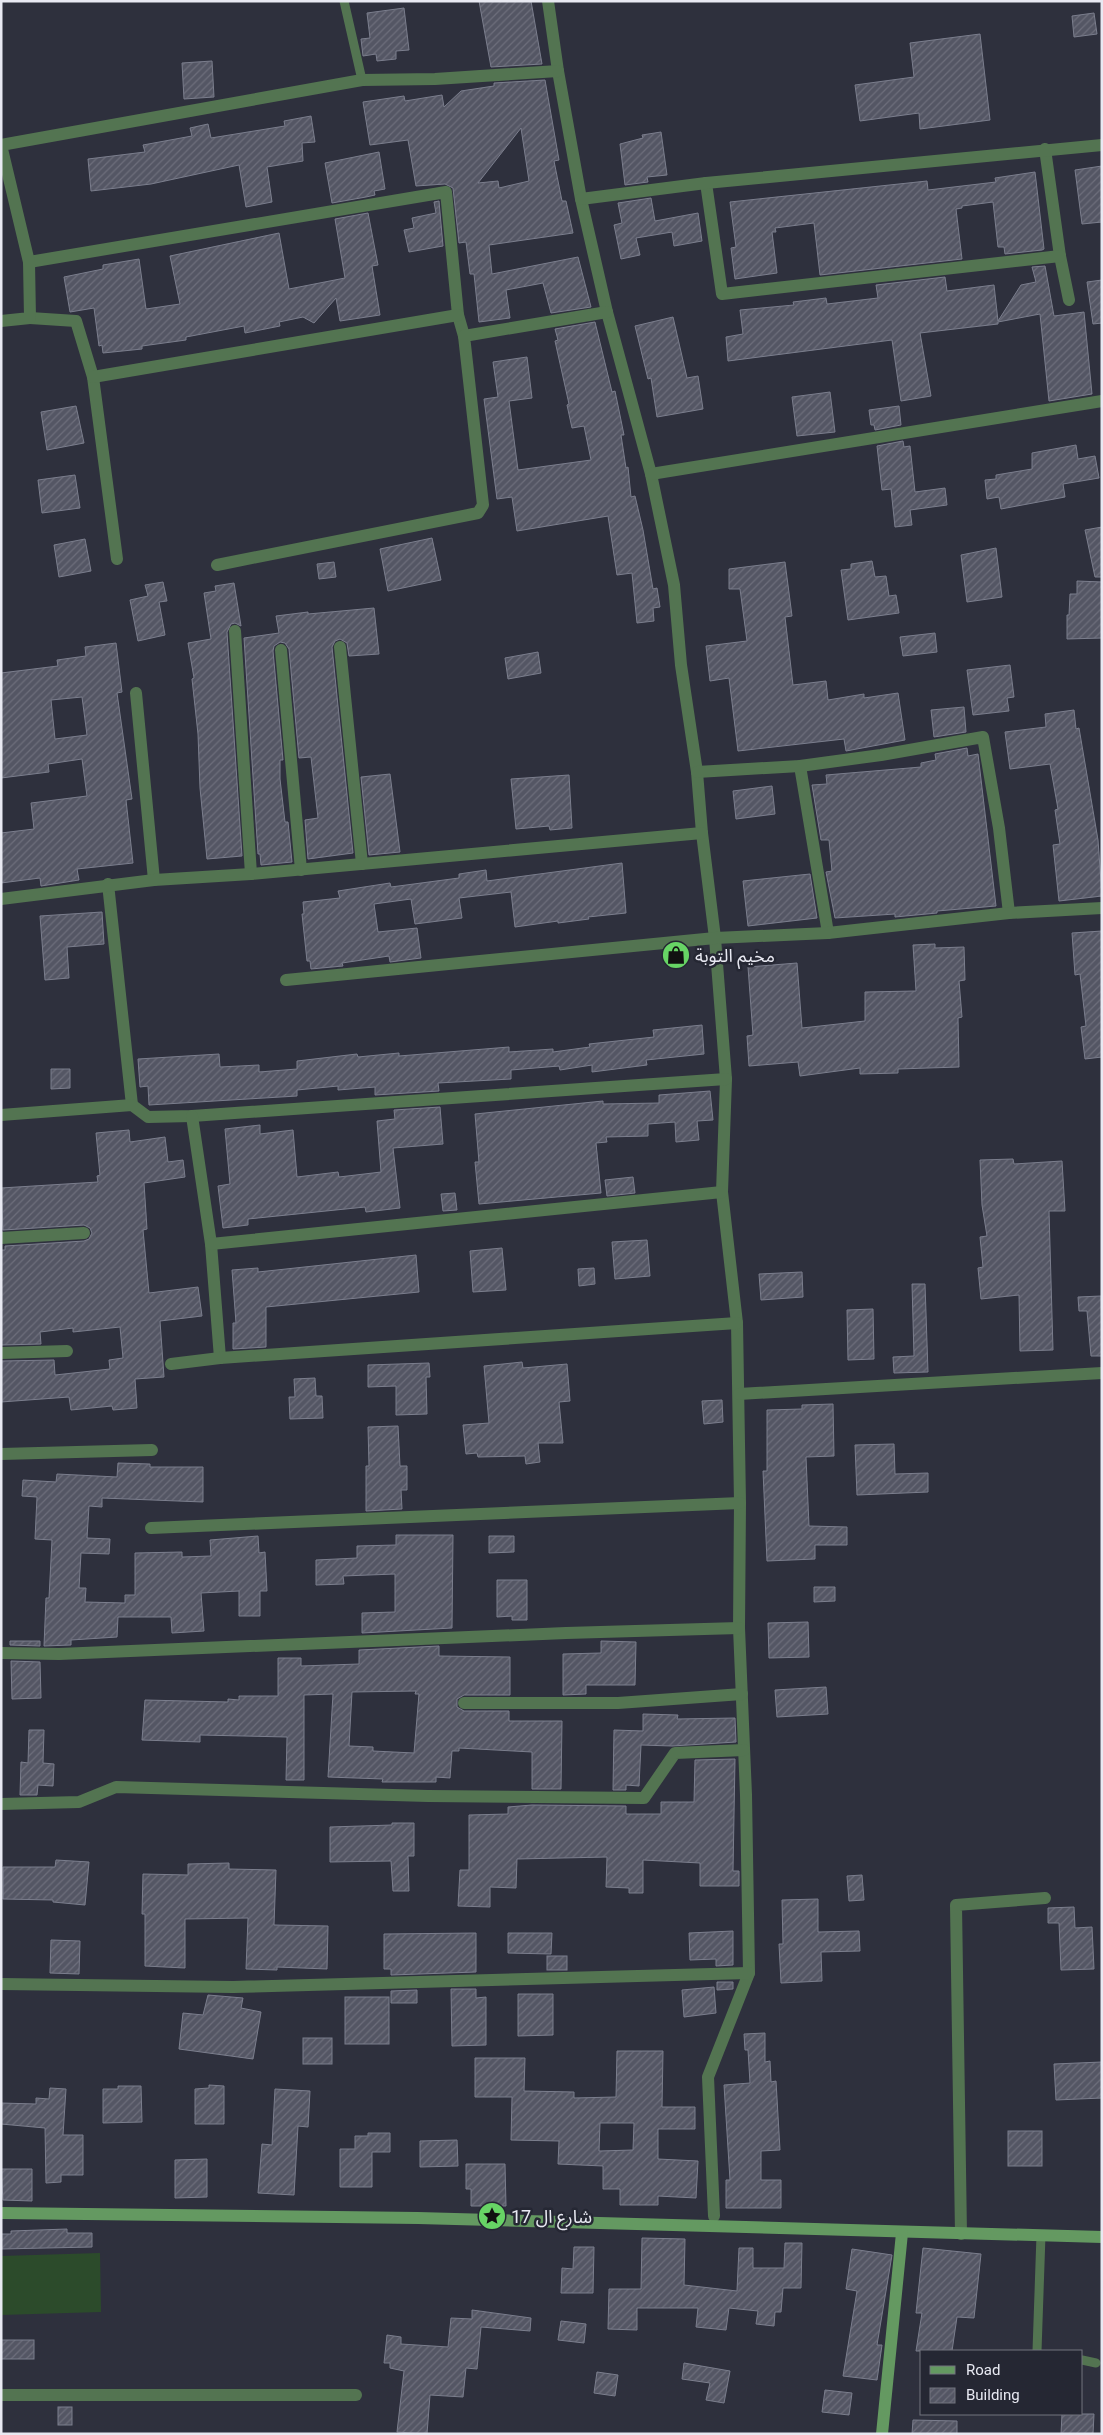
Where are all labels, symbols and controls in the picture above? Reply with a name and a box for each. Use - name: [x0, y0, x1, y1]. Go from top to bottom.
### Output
- shop icon: مخيم التوبة: [661, 940, 691, 970]
- place label: مخيم التوبة: [695, 945, 775, 969]
- place icon: شارع ال 17: [477, 2201, 507, 2231]
- place label: شارع ال 17: [511, 2206, 592, 2231]
- legend: [920, 2350, 1083, 2415]
- text: Road: [966, 2361, 1000, 2379]
- text: Building: [966, 2386, 1020, 2404]

